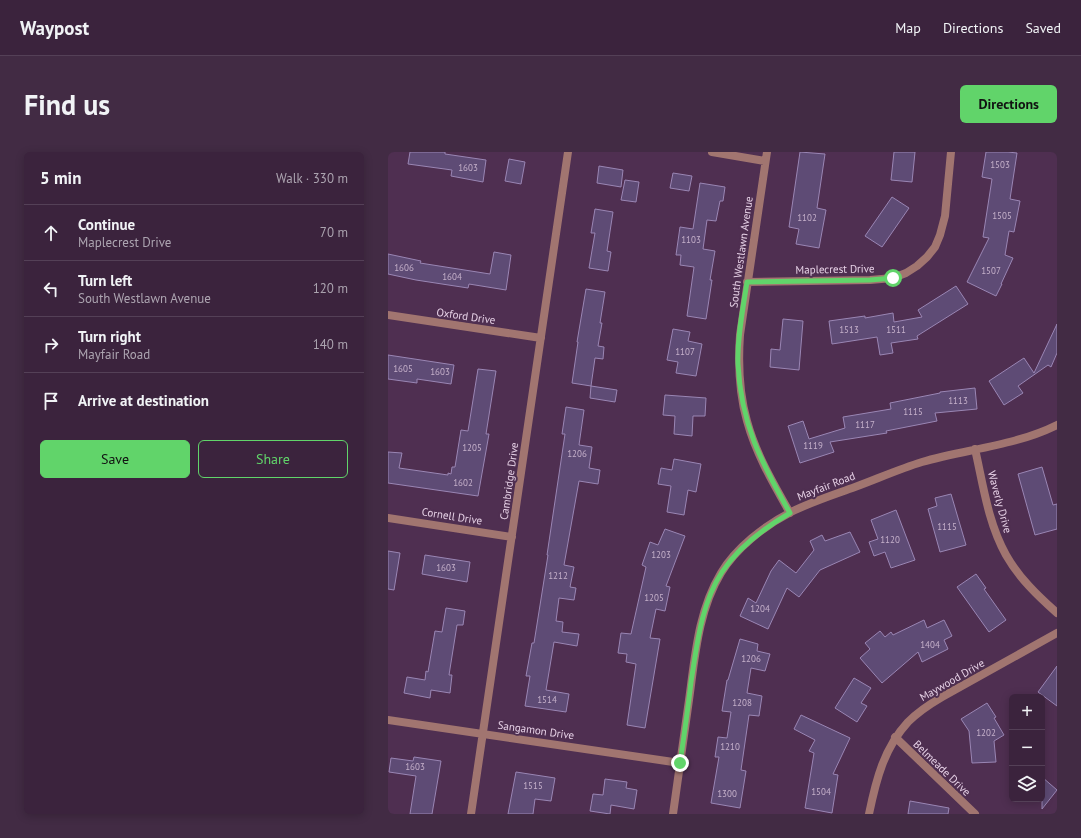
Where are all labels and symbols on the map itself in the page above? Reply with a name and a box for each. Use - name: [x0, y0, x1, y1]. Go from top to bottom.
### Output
- house number: 1503: [990, 159, 1010, 170]
- house number: 1603: [458, 162, 478, 173]
- street label: South Westlawn Avenue: [726, 195, 756, 309]
- house number: 1505: [992, 210, 1012, 221]
- house number: 1102: [797, 212, 817, 223]
- house number: 1103: [681, 234, 701, 245]
- street label: Maplecrest Drive: [795, 261, 875, 277]
- house number: 1606: [394, 262, 414, 273]
- house number: 1507: [981, 265, 1001, 276]
- route start: [884, 269, 902, 287]
- house number: 1604: [442, 271, 462, 282]
- street label: Oxford Drive: [436, 305, 497, 327]
- house number: 1513: [839, 324, 859, 335]
- house number: 1511: [886, 324, 906, 335]
- house number: 1107: [675, 346, 695, 357]
- house number: 1605: [393, 363, 413, 374]
- house number: 1603: [430, 366, 450, 377]
- house number: 1113: [948, 395, 968, 406]
- house number: 1115: [903, 406, 923, 417]
- house number: 1117: [855, 419, 875, 430]
- house number: 1119: [803, 440, 823, 451]
- street label: Cambridge Drive: [497, 441, 521, 521]
- house number: 1205: [462, 442, 482, 453]
- house number: 1206: [567, 448, 587, 459]
- street label: Mayfair Road: [795, 468, 857, 503]
- street label: Waverly Drive: [985, 469, 1015, 535]
- house number: 1602: [453, 477, 473, 488]
- street label: Cornell Drive: [421, 504, 484, 528]
- house number: 1115: [937, 521, 957, 532]
- house number: 1120: [880, 534, 900, 545]
- house number: 1203: [651, 549, 671, 560]
- house number: 1603: [436, 562, 456, 573]
- house number: 1212: [548, 570, 568, 581]
- house number: 1205: [644, 592, 664, 603]
- house number: 1204: [750, 603, 770, 614]
- house number: 1404: [920, 639, 940, 650]
- house number: 1206: [741, 653, 761, 664]
- street label: Maywood Drive: [917, 656, 987, 704]
- house number: 1514: [537, 694, 557, 705]
- house number: 1208: [732, 697, 752, 708]
- street label: Sangamon Drive: [497, 718, 576, 742]
- house number: 1202: [976, 727, 996, 738]
- street label: Belmeade Drive: [910, 737, 974, 799]
- house number: 1210: [720, 741, 740, 752]
- route end: [671, 754, 689, 772]
- house number: 1603: [405, 761, 425, 772]
- house number: 1515: [523, 780, 543, 791]
- house number: 1504: [811, 786, 831, 797]
- house number: 1300: [717, 788, 737, 799]

